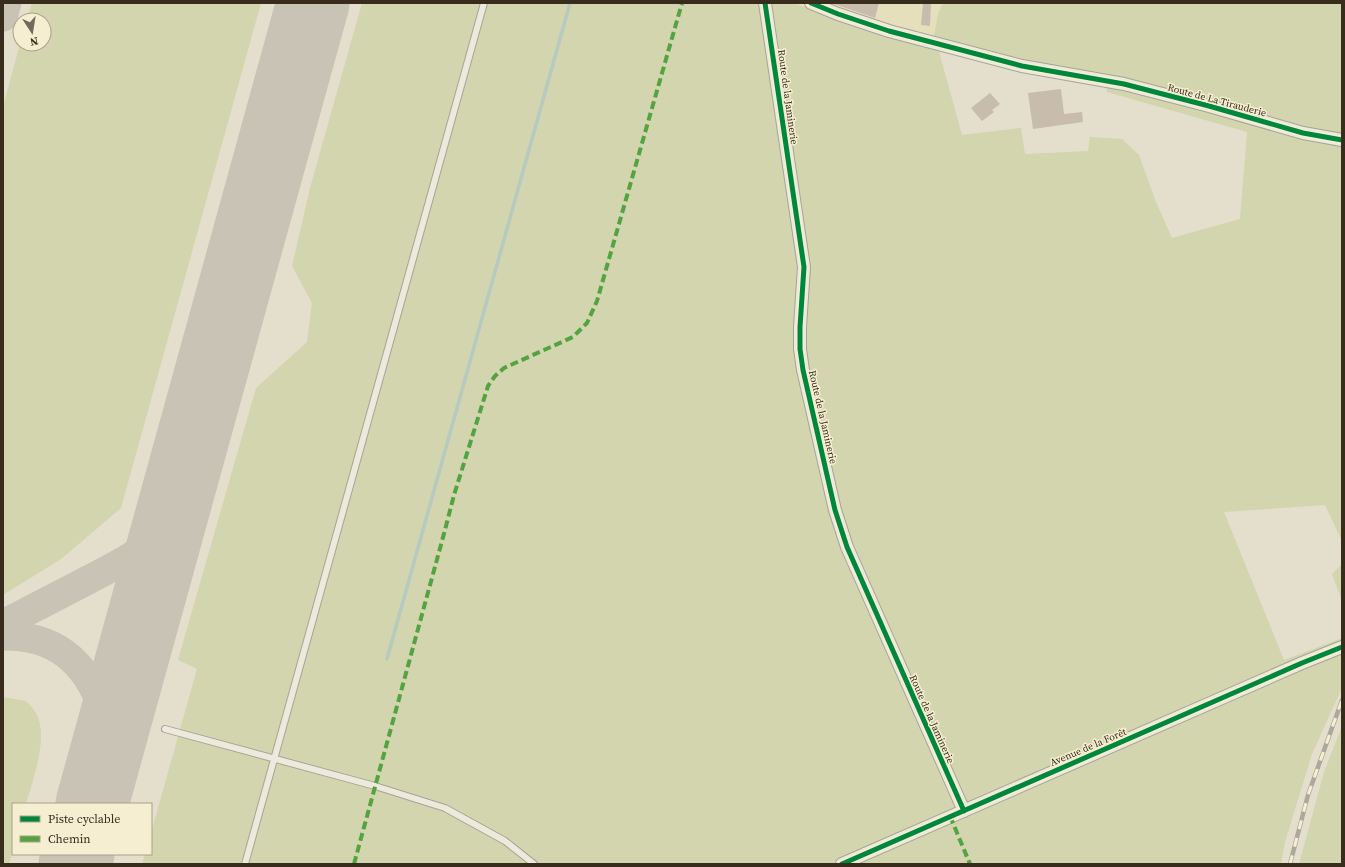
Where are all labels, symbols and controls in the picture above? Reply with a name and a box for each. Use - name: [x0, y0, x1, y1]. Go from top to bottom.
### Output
- north arrow: [12, 12, 52, 52]
- text: N: [28, 33, 39, 49]
- street label: Route de la Jaminerie: [775, 49, 801, 145]
- street label: Route de La Tirauderie: [1166, 81, 1268, 119]
- street label: Route de la Jaminerie: [806, 369, 840, 465]
- street label: Route de la Jaminerie: [907, 673, 957, 765]
- street label: Avenue de la Forêt: [1048, 725, 1129, 769]
- legend: [12, 803, 152, 855]
- text: Piste cyclable: [48, 811, 120, 827]
- text: Chemin: [48, 831, 91, 847]

